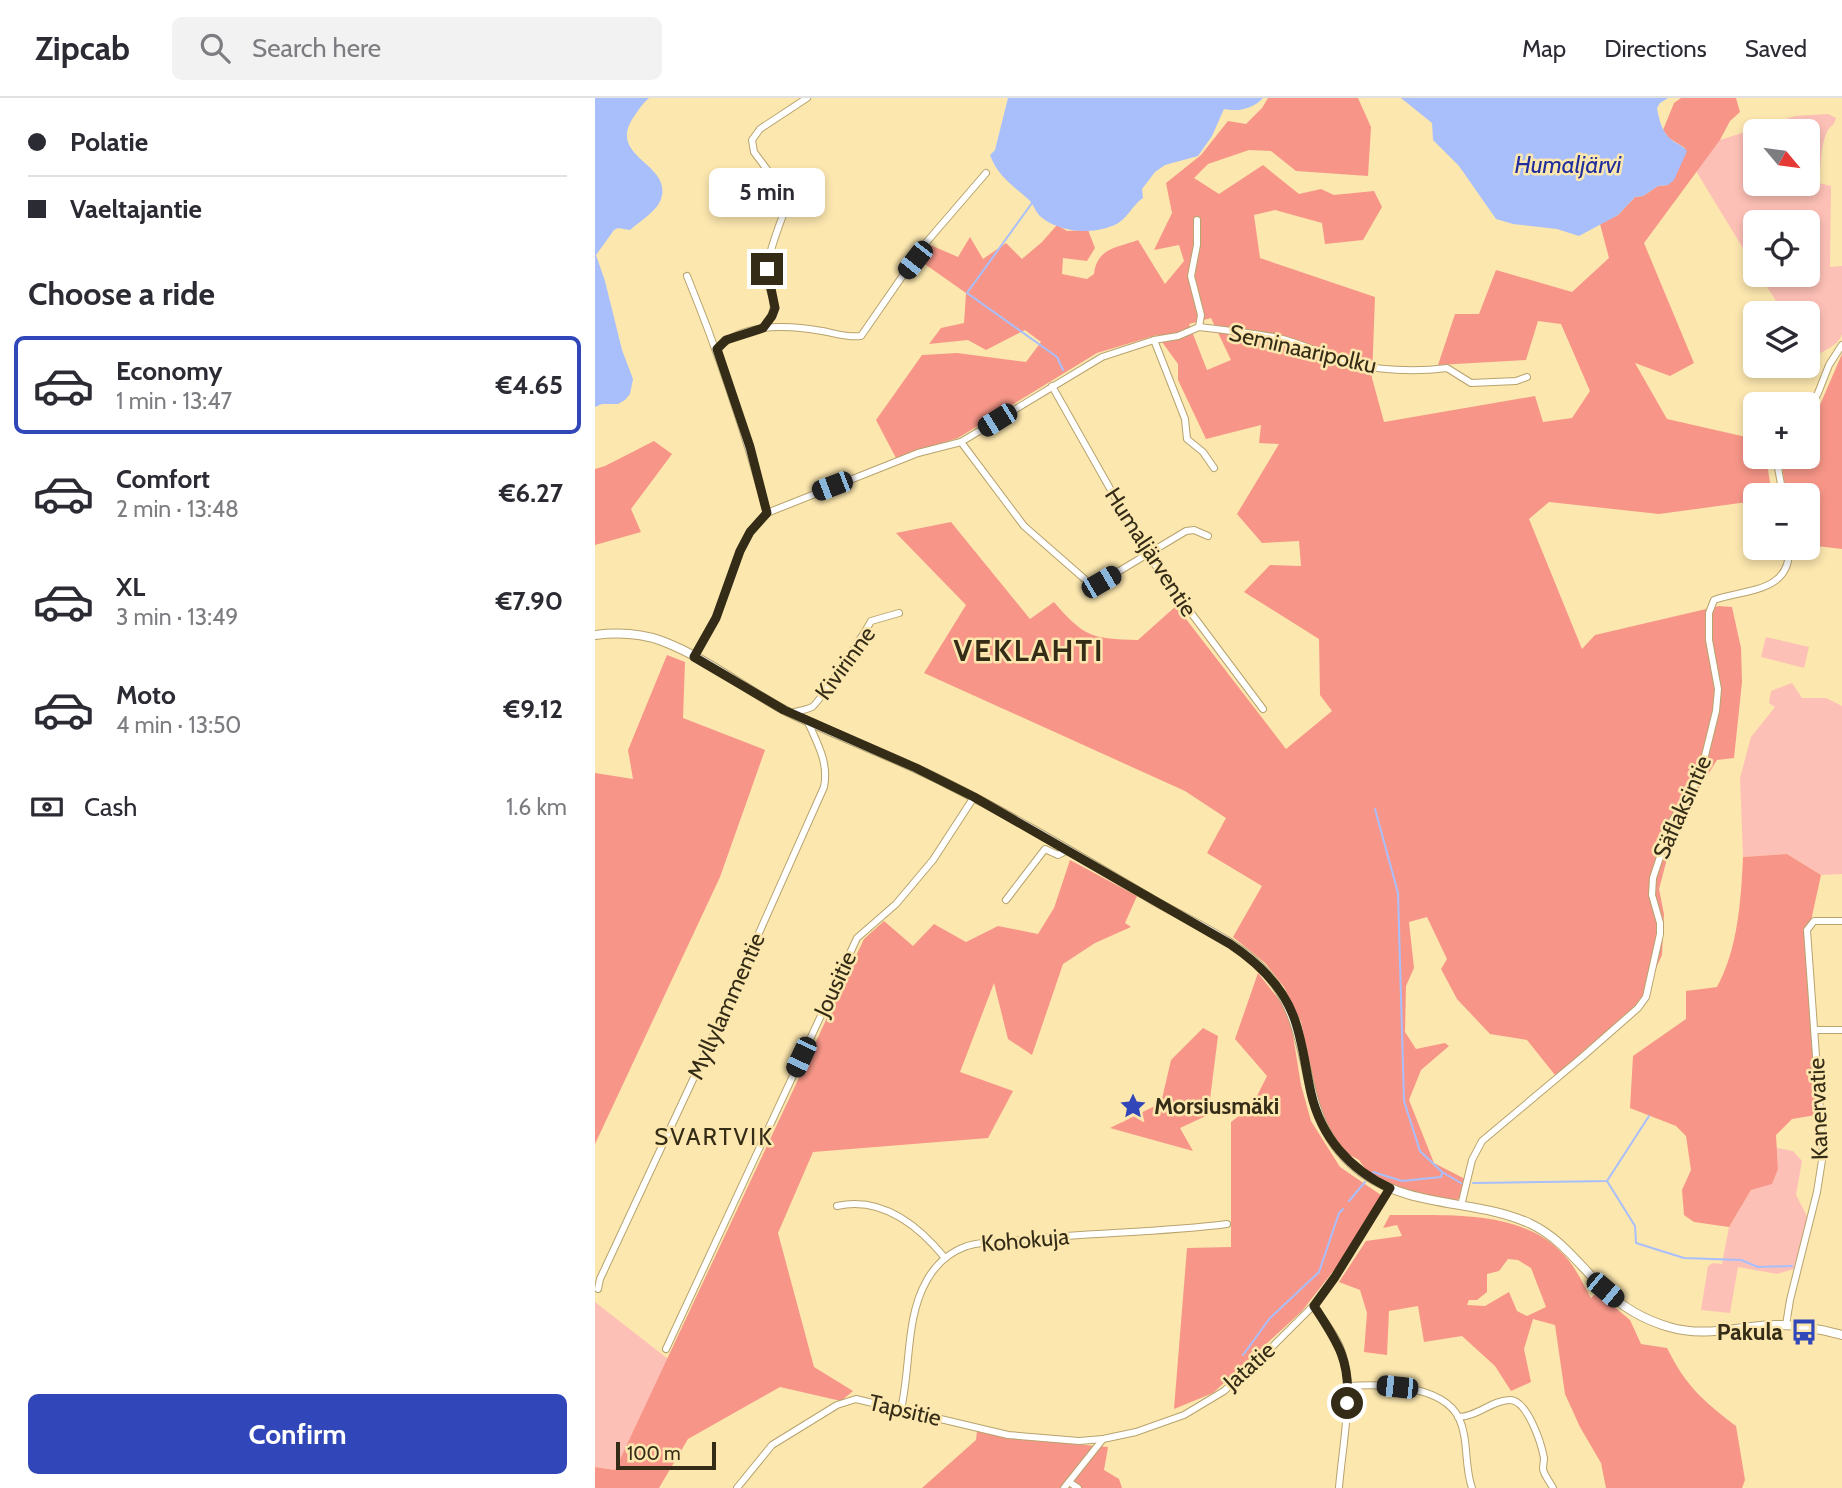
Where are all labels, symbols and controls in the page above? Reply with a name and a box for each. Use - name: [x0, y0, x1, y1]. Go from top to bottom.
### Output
- search box: [172, 17, 662, 80]
- text: Zipcab: [35, 28, 130, 68]
- icon: search: [196, 29, 234, 67]
- text: Search here: [252, 32, 381, 64]
- text: Map: [1522, 34, 1566, 63]
- text: Directions: [1604, 34, 1707, 63]
- text: Saved: [1745, 34, 1807, 63]
- north arrow: [1743, 119, 1820, 196]
- map controls: [1743, 119, 1820, 560]
- text: Polatie: [70, 126, 148, 158]
- water label: Humaljärvi: [1515, 150, 1622, 179]
- callout: 5 min: [709, 167, 825, 216]
- text: 5 min: [739, 178, 795, 206]
- text: Vaeltajantie: [70, 193, 202, 225]
- button: locate: [1743, 210, 1820, 287]
- car: [894, 237, 937, 283]
- route end: [751, 253, 783, 285]
- text: Choose a ride: [28, 274, 215, 313]
- button: layers: [1743, 301, 1820, 378]
- street label: Seminaaripolku: [1226, 318, 1380, 380]
- icon: car: [32, 354, 95, 417]
- text: Economy: [116, 355, 222, 387]
- text: €4.65: [496, 369, 563, 401]
- text: 1 min · 13:47: [116, 387, 232, 415]
- button: +: [1743, 392, 1820, 469]
- car: [974, 400, 1021, 440]
- icon: car: [32, 462, 95, 525]
- text: Comfort: [116, 463, 210, 495]
- car: [809, 469, 856, 503]
- text: €6.27: [499, 477, 563, 509]
- street label: Humaljärventie: [1099, 482, 1203, 622]
- button: −: [1743, 483, 1820, 560]
- text: 2 min · 13:48: [116, 495, 239, 523]
- car: [1078, 562, 1125, 602]
- icon: car: [32, 570, 95, 633]
- text: XL: [116, 571, 145, 603]
- text: €7.90: [496, 585, 563, 617]
- text: 3 min · 13:49: [116, 603, 238, 631]
- street label: Kivirinne: [809, 621, 881, 705]
- district label: VEKLAHTI: [953, 632, 1105, 669]
- icon: car: [32, 678, 95, 741]
- text: Moto: [116, 679, 176, 711]
- text: €9.12: [504, 693, 563, 725]
- text: 4 min · 13:50: [116, 711, 241, 739]
- street label: Säflaksintie: [1647, 751, 1717, 863]
- icon: cash: [28, 788, 66, 826]
- text: Cash: [84, 791, 137, 823]
- text: 1.6 km: [506, 793, 567, 821]
- street label: Myllylammentie: [681, 928, 771, 1084]
- street label: Jousitie: [807, 947, 862, 1022]
- car: [783, 1034, 820, 1080]
- street label: Kanervatie: [1802, 1057, 1834, 1161]
- place icon: Morsiusmäki: [1118, 1091, 1148, 1121]
- place label: Morsiusmäki: [1154, 1092, 1279, 1120]
- district label: SVARTVIK: [654, 1122, 774, 1151]
- street label: Kohokuja: [980, 1222, 1070, 1258]
- car: [1583, 1268, 1628, 1312]
- bus stop icon: Pakula: [1789, 1317, 1819, 1347]
- place label: Pakula: [1717, 1318, 1784, 1346]
- street label: Jatatie: [1217, 1336, 1281, 1397]
- car: [1376, 1374, 1419, 1400]
- route start: [1331, 1387, 1363, 1419]
- street label: Tapsitie: [866, 1388, 944, 1432]
- button: Confirm: [28, 1394, 567, 1474]
- scale bar: [616, 1439, 716, 1471]
- text: 100 m: [627, 1442, 681, 1465]

